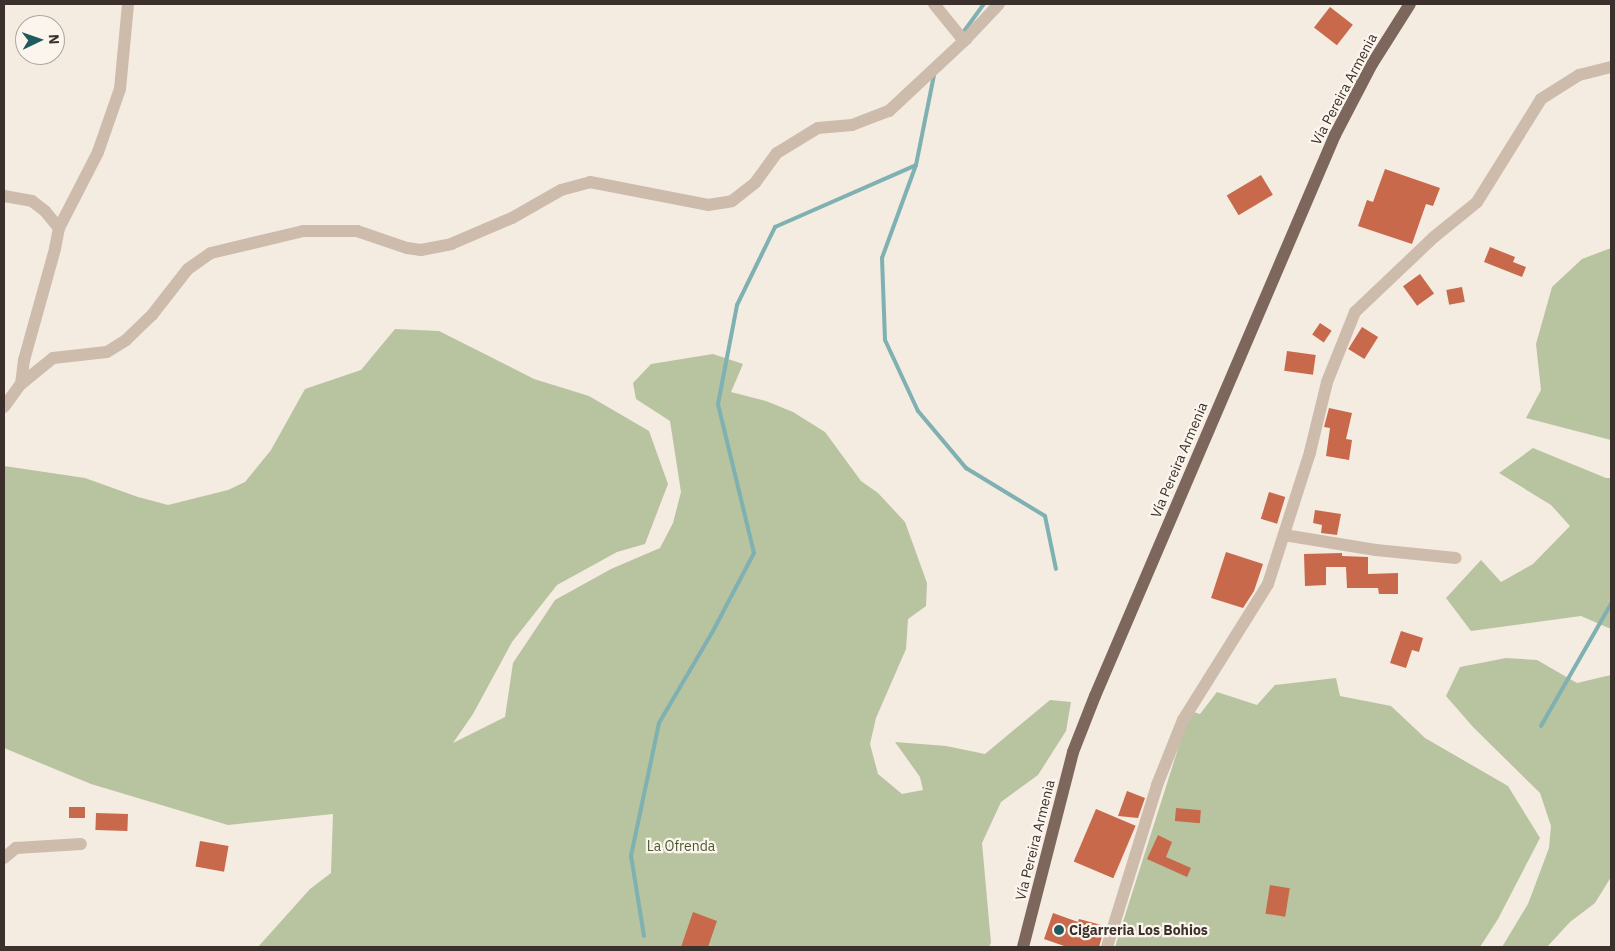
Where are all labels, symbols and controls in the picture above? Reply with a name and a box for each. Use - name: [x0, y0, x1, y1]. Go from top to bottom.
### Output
- north arrow: [15, 15, 65, 65]
- street label: Vía Pereira Armenia: [1308, 30, 1380, 148]
- text: N: [45, 34, 63, 45]
- street label: Vía Pereira Armenia: [1147, 400, 1211, 520]
- street label: Vía Pereira Armenia: [1012, 778, 1058, 902]
- park label: La Ofrenda: [647, 838, 715, 854]
- place label: Cigarreria Los Bohios: [1069, 922, 1208, 938]
- marker: Cigarreria Los Bohios: [1053, 924, 1065, 936]

